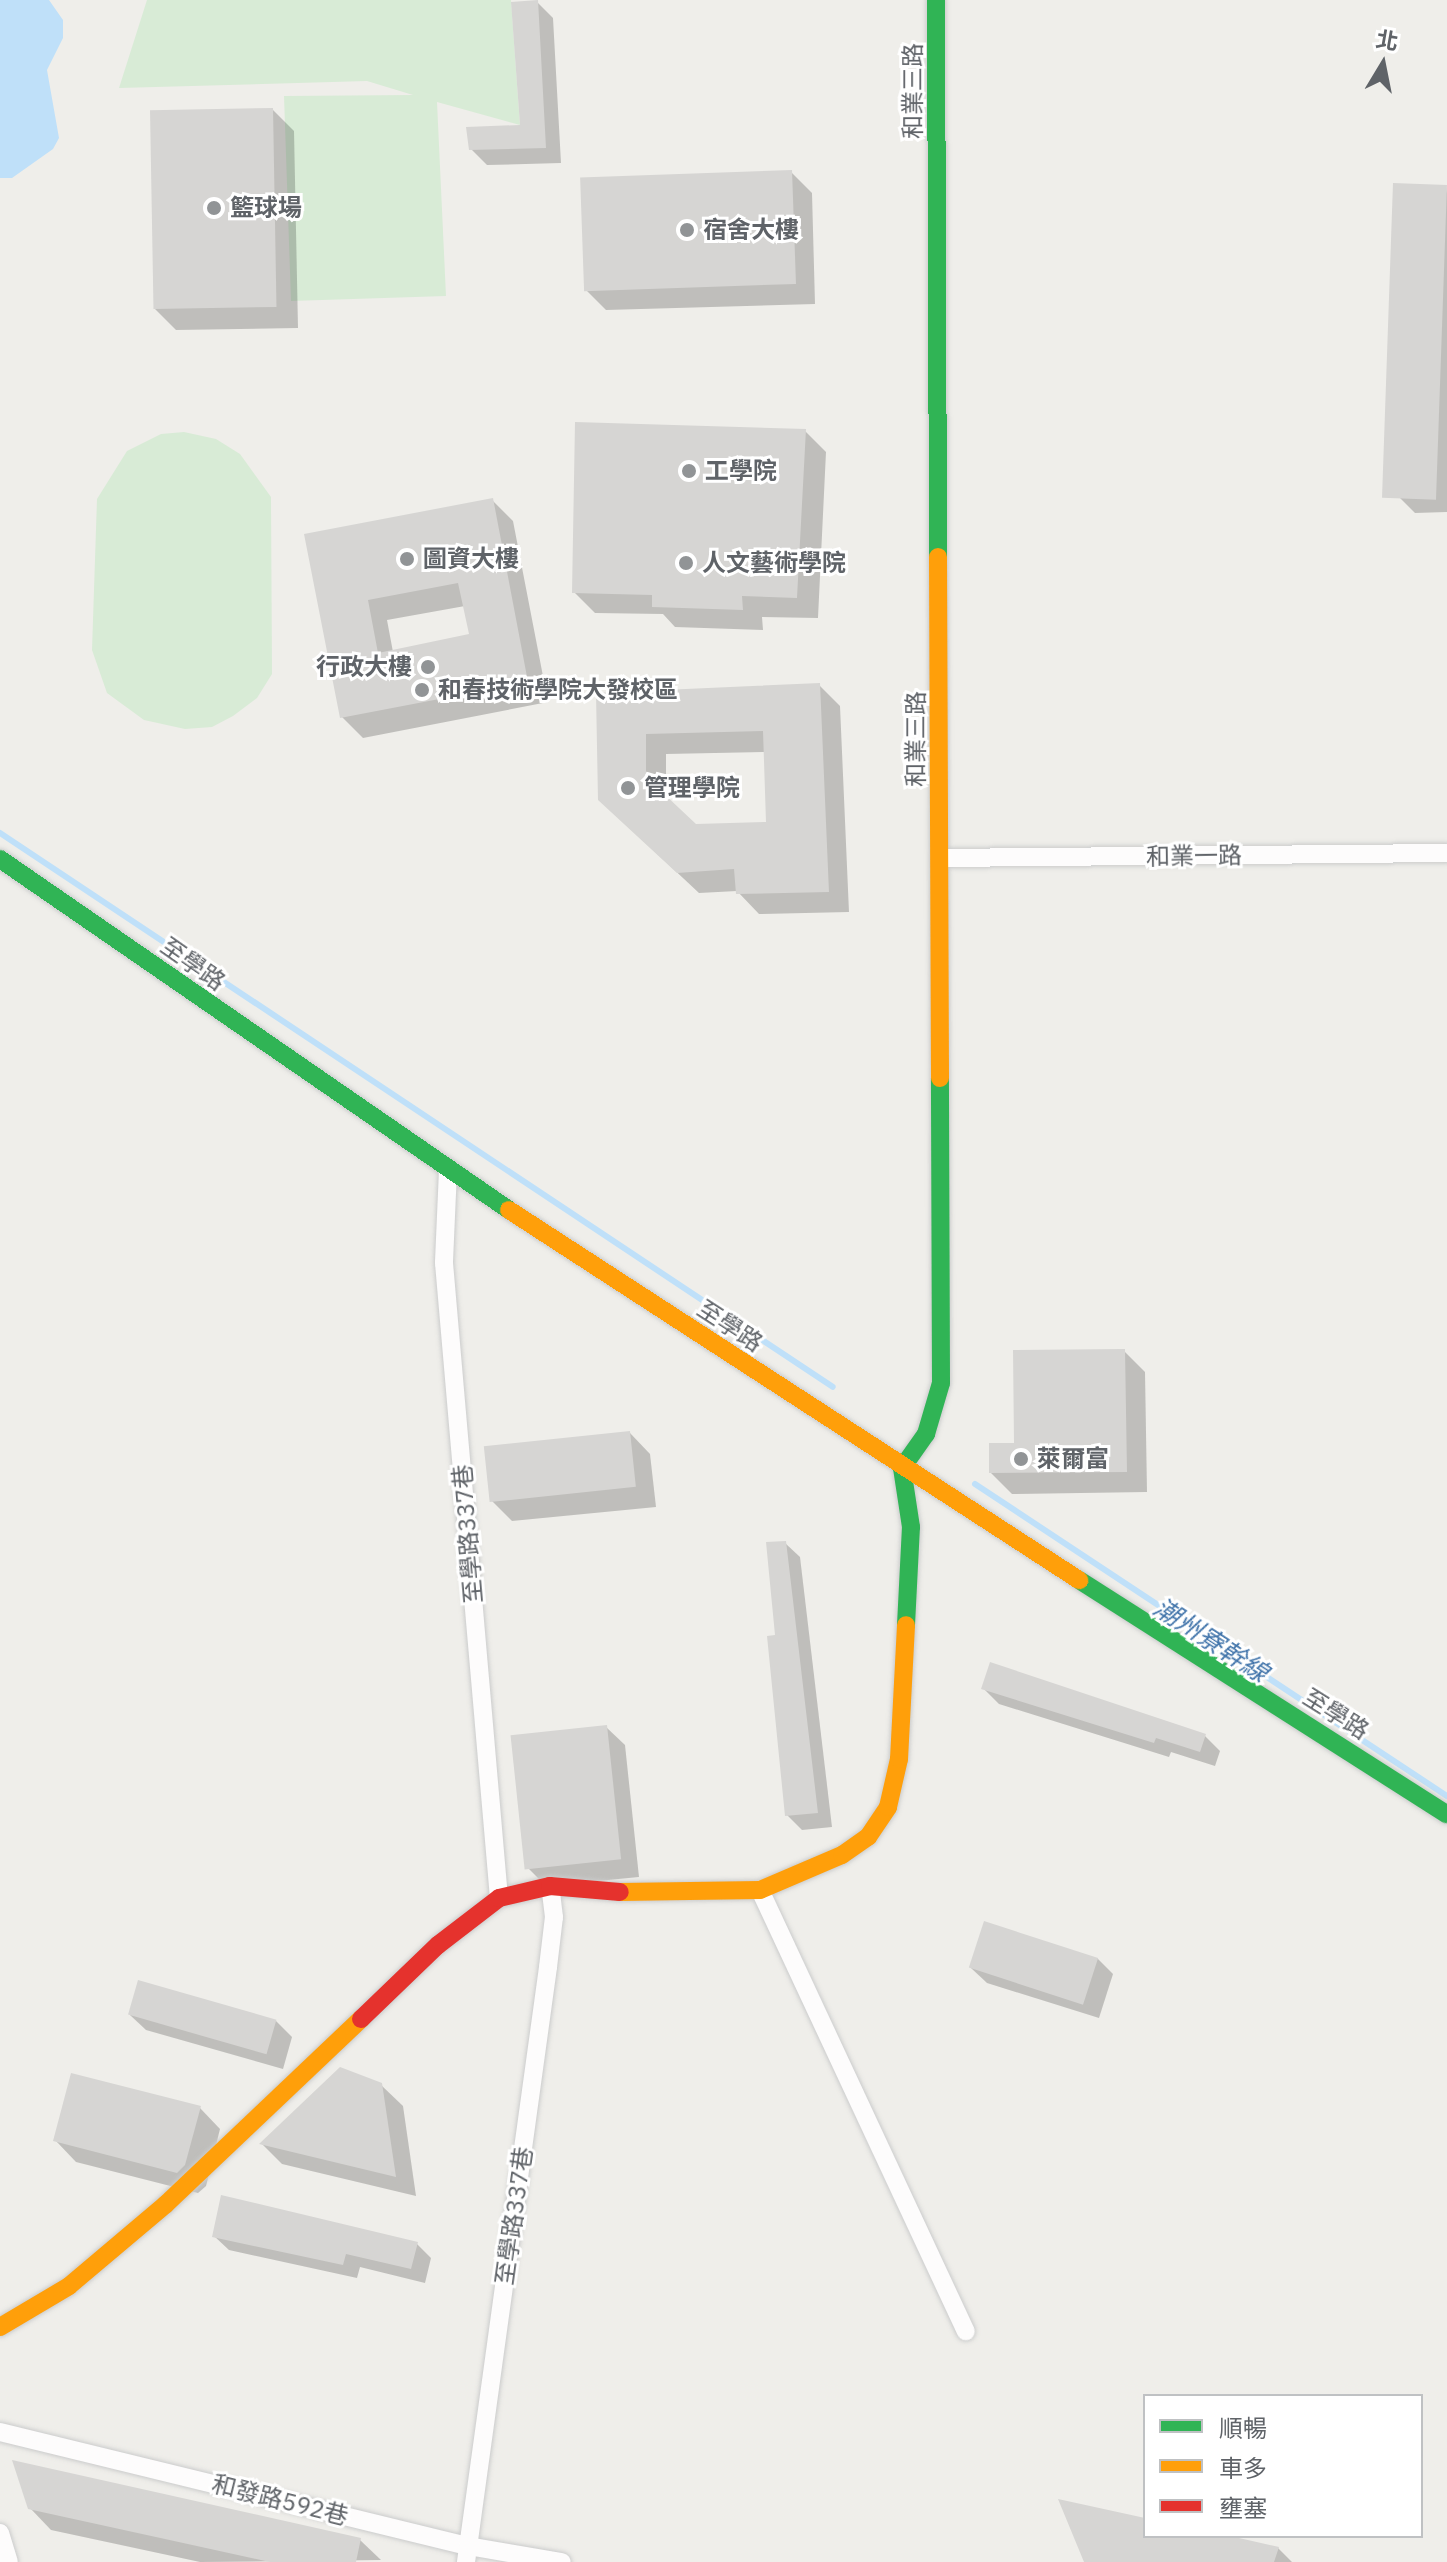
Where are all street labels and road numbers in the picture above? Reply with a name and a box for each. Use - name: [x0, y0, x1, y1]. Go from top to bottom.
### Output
- street label: 和業三路: [899, 43, 927, 139]
- street label: 和業三路: [902, 691, 930, 787]
- street label: 和業一路: [1146, 841, 1242, 871]
- street label: 至學路: [155, 932, 231, 996]
- street label: 至學路: [692, 1294, 768, 1358]
- street label: 至學路337巷: [448, 1463, 488, 1605]
- street label: 至學路: [1298, 1683, 1374, 1745]
- street label: 至學路337巷: [490, 2145, 538, 2287]
- street label: 和發路592巷: [209, 2469, 351, 2531]

